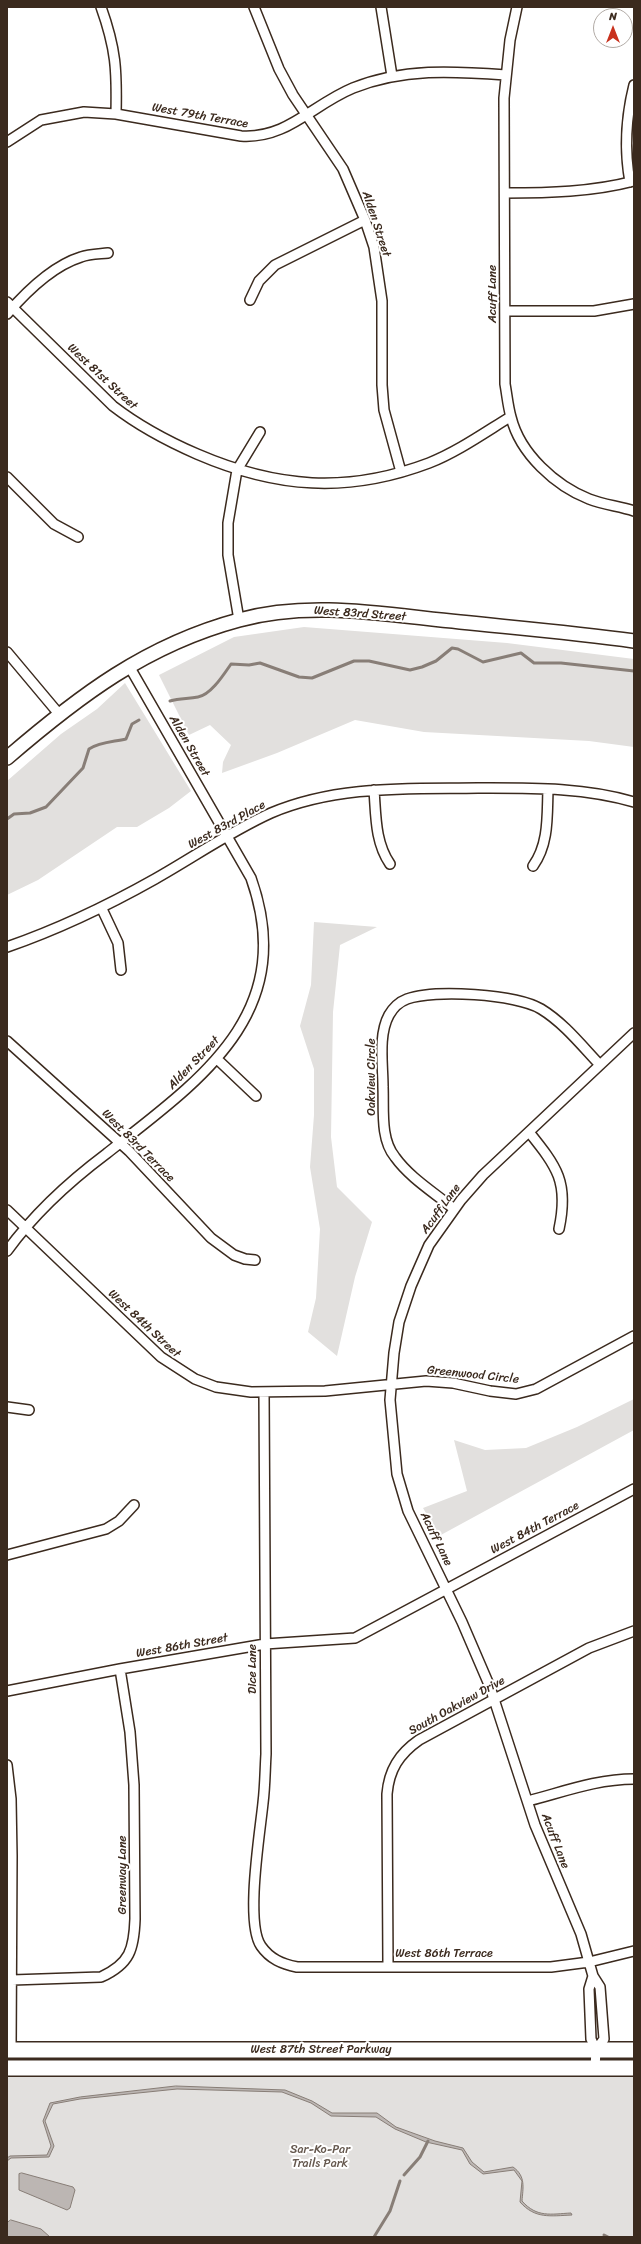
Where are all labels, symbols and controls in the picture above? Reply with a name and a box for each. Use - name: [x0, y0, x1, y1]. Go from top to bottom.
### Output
- text: N: [609, 7, 617, 26]
- north arrow: [593, 8, 633, 48]
- street label: West 79th Terrace: [151, 100, 249, 132]
- street label: Alden Street: [359, 189, 393, 259]
- street label: Acuff Lane: [486, 265, 500, 323]
- street label: West 81st Street: [64, 341, 140, 413]
- street label: West 83rd Street: [313, 604, 407, 624]
- street label: Alden Street: [166, 713, 212, 779]
- street label: West 83rd Place: [186, 798, 268, 852]
- street label: Alden Street: [165, 1033, 223, 1093]
- street label: Oakview Circle: [365, 1038, 379, 1116]
- street label: West 83rd Terrace: [99, 1107, 177, 1185]
- street label: Acuff Lane: [418, 1181, 464, 1237]
- street label: West 84th Street: [105, 1287, 183, 1361]
- street label: Greenwood Circle: [426, 1363, 520, 1387]
- street label: West 84th Terrace: [488, 1499, 582, 1557]
- street label: Acuff Lane: [417, 1510, 455, 1568]
- street label: West 86th Street: [135, 1631, 229, 1661]
- street label: Dice Lane: [246, 1644, 260, 1694]
- street label: South Oakview Drive: [406, 1673, 508, 1739]
- street label: Acuff Lane: [538, 1811, 572, 1871]
- street label: Greenway Lane: [116, 1835, 130, 1915]
- street label: West 86th Terrace: [395, 1947, 493, 1961]
- street label: West 87th Street Parkway: [250, 2043, 392, 2057]
- park label: Sar-Ko-Par Trails Park: [290, 2143, 350, 2171]

